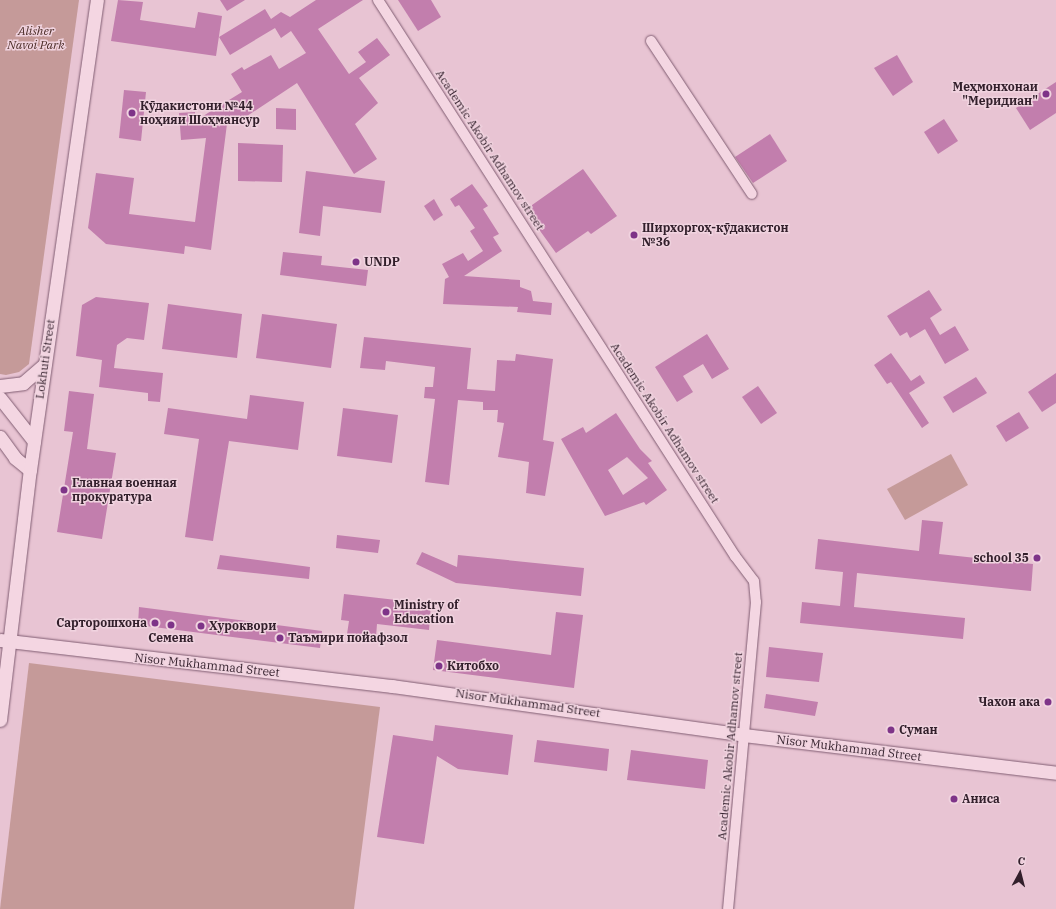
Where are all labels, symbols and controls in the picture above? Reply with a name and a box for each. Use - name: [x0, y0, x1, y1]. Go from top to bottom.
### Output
- park label: Alisher Navoi Park: [7, 24, 65, 52]
- street label: Academic Akobir Adhamov street: [433, 67, 547, 233]
- place label: Меҳмонхонаи "Меридиан": [952, 80, 1038, 108]
- marker: Меҳмонхонаи "Меридиан": [1041, 89, 1051, 99]
- place label: Кӯдакистони №44 ноҳияи Шоҳмансур: [140, 99, 260, 127]
- marker: Кӯдакистони №44 ноҳияи Шоҳмансур: [127, 108, 137, 118]
- place label: Ширхоргоҳ-кӯдакистон №36: [642, 221, 789, 249]
- marker: Ширхоргоҳ-кӯдакистон №36: [629, 230, 639, 240]
- place label: UNDP: [364, 255, 400, 269]
- marker: UNDP: [351, 257, 361, 267]
- street label: Lokhuti Street: [32, 318, 58, 400]
- street label: Academic Akobir Adhamov street: [608, 340, 722, 506]
- place label: Главная военная прокуратура: [72, 476, 177, 504]
- marker: Главная военная прокуратура: [59, 485, 69, 495]
- place label: school 35: [973, 551, 1029, 565]
- marker: school 35: [1032, 553, 1042, 563]
- place label: Ministry of Education: [394, 598, 459, 626]
- marker: Ministry of Education: [381, 607, 391, 617]
- place label: Сарторошхона: [56, 616, 147, 630]
- marker: Сарторошхона: [150, 618, 160, 628]
- place label: Хуроквори: [209, 619, 276, 633]
- marker: Семена: [166, 620, 176, 630]
- marker: Хуроквори: [196, 621, 206, 631]
- place label: Семена: [148, 631, 194, 645]
- place label: Таъмири пойафзол: [288, 631, 408, 645]
- marker: Таъмири пойафзол: [275, 633, 285, 643]
- street label: Nisor Mukhammad Street: [134, 650, 280, 680]
- street label: Academic Akobir Adhamov street: [715, 651, 745, 841]
- place label: Китобхо: [447, 659, 499, 673]
- marker: Китобхо: [434, 661, 444, 671]
- street label: Nisor Mukhammad Street: [455, 686, 601, 720]
- place label: Чахон ака: [978, 695, 1040, 709]
- marker: Чахон ака: [1043, 697, 1053, 707]
- place label: Суман: [899, 723, 938, 737]
- marker: Суман: [886, 725, 896, 735]
- street label: Nisor Mukhammad Street: [776, 732, 922, 764]
- place label: Аниса: [962, 792, 1000, 806]
- marker: Аниса: [949, 794, 959, 804]
- north arrow: [1000, 853, 1040, 893]
- text: С: [1017, 854, 1026, 868]

